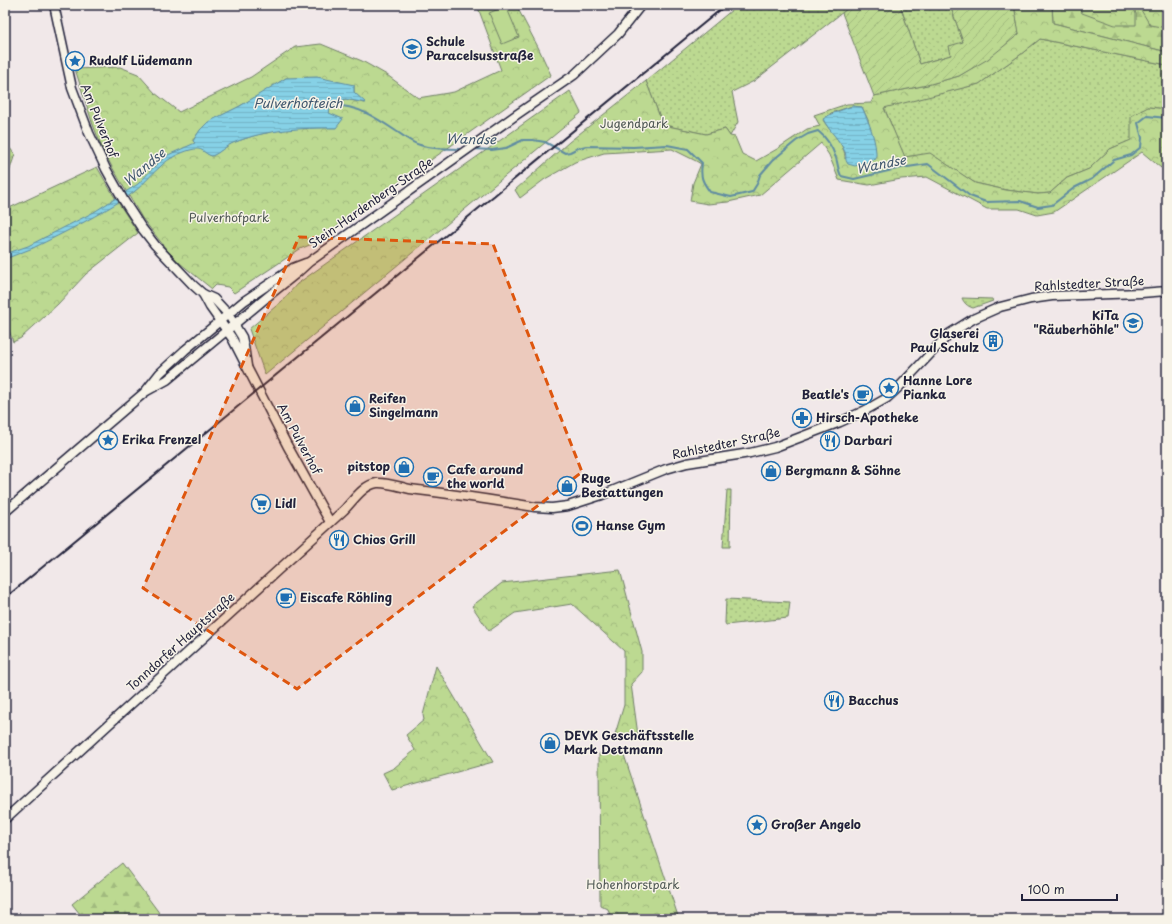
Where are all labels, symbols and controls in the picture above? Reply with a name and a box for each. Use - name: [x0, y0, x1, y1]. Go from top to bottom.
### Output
- place label: Schule Paracelsusstraße: [426, 32, 534, 64]
- school or university icon: Schule Paracelsusstraße: [401, 38, 423, 60]
- place icon: Rudolf Lüdemann: [64, 50, 86, 72]
- place label: Rudolf Lüdemann: [89, 51, 192, 69]
- street label: Am Pulverhof: [77, 81, 123, 162]
- water label: Pulverhofteich: [254, 93, 343, 112]
- park label: Jugendpark: [600, 114, 668, 132]
- water label: Wandse: [446, 129, 497, 148]
- water label: Wandse: [118, 143, 170, 190]
- water label: Wandse: [854, 149, 908, 178]
- street label: Stein-Hardenberg-Straße: [305, 152, 436, 252]
- park label: Pulverhofpark: [189, 208, 269, 226]
- street label: Rahlstedter Straße: [1033, 271, 1144, 295]
- place label: KiTa "Räuberhöhle": [1033, 306, 1120, 338]
- school or university icon: KiTa "Räuberhöhle": [1122, 312, 1144, 334]
- place label: Glaserei Paul Schulz: [910, 324, 980, 356]
- building icon: Glaserei Paul Schulz: [982, 330, 1004, 352]
- place label: Hanne Lore Pianka: [903, 371, 973, 403]
- place icon: Hanne Lore Pianka: [878, 377, 900, 399]
- cafe icon: Beatle's: [852, 384, 874, 406]
- place label: Beatle's: [801, 385, 849, 403]
- place label: Reifen Singelmann: [369, 389, 438, 421]
- shop icon: Reifen Singelmann: [344, 395, 366, 417]
- street label: Am Pulverhof: [274, 400, 327, 479]
- pharmacy icon: Hirsch-Apotheke: [791, 407, 813, 429]
- place label: Hirsch-Apotheke: [816, 408, 919, 426]
- street label: Rahlstedter Straße: [670, 423, 782, 463]
- place icon: Erika Frenzel: [97, 429, 119, 451]
- place label: Erika Frenzel: [122, 430, 201, 448]
- restaurant icon: Darbari: [819, 430, 841, 452]
- place label: Darbari: [844, 431, 893, 449]
- shop icon: pitstop: [393, 456, 415, 478]
- place label: pitstop: [347, 457, 390, 475]
- place label: Cafe around the world: [447, 460, 524, 492]
- shop icon: Bergmann & Söhne: [760, 460, 782, 482]
- place label: Bergmann & Söhne: [785, 461, 901, 479]
- cafe icon: Cafe around the world: [422, 466, 444, 488]
- place label: Ruge Bestattungen: [581, 469, 664, 501]
- shop icon: Ruge Bestattungen: [556, 475, 578, 497]
- supermarket icon: Lidl: [250, 493, 272, 515]
- place label: Lidl: [275, 494, 297, 512]
- sports icon: Hanse Gym: [571, 515, 593, 537]
- place label: Hanse Gym: [596, 516, 666, 534]
- restaurant icon: Chios Grill: [328, 529, 350, 551]
- place label: Chios Grill: [353, 530, 415, 548]
- cafe icon: Eiscafe Röhling: [275, 587, 297, 609]
- street label: Tonndorfer Hauptstraße: [122, 588, 238, 695]
- place label: Eiscafe Röhling: [300, 588, 392, 606]
- restaurant icon: Bacchus: [823, 690, 845, 712]
- place label: Bacchus: [848, 691, 899, 709]
- place label: DEVK Geschäftsstelle Mark Dettmann: [564, 726, 694, 758]
- shop icon: DEVK Geschäftsstelle Mark Dettmann: [539, 732, 561, 754]
- place icon: Großer Angelo: [746, 814, 768, 836]
- place label: Großer Angelo: [771, 815, 861, 833]
- park label: Hohenhorstpark: [586, 875, 680, 893]
- scale bar: [1022, 876, 1117, 902]
- text: 100 m: [1028, 880, 1065, 898]

